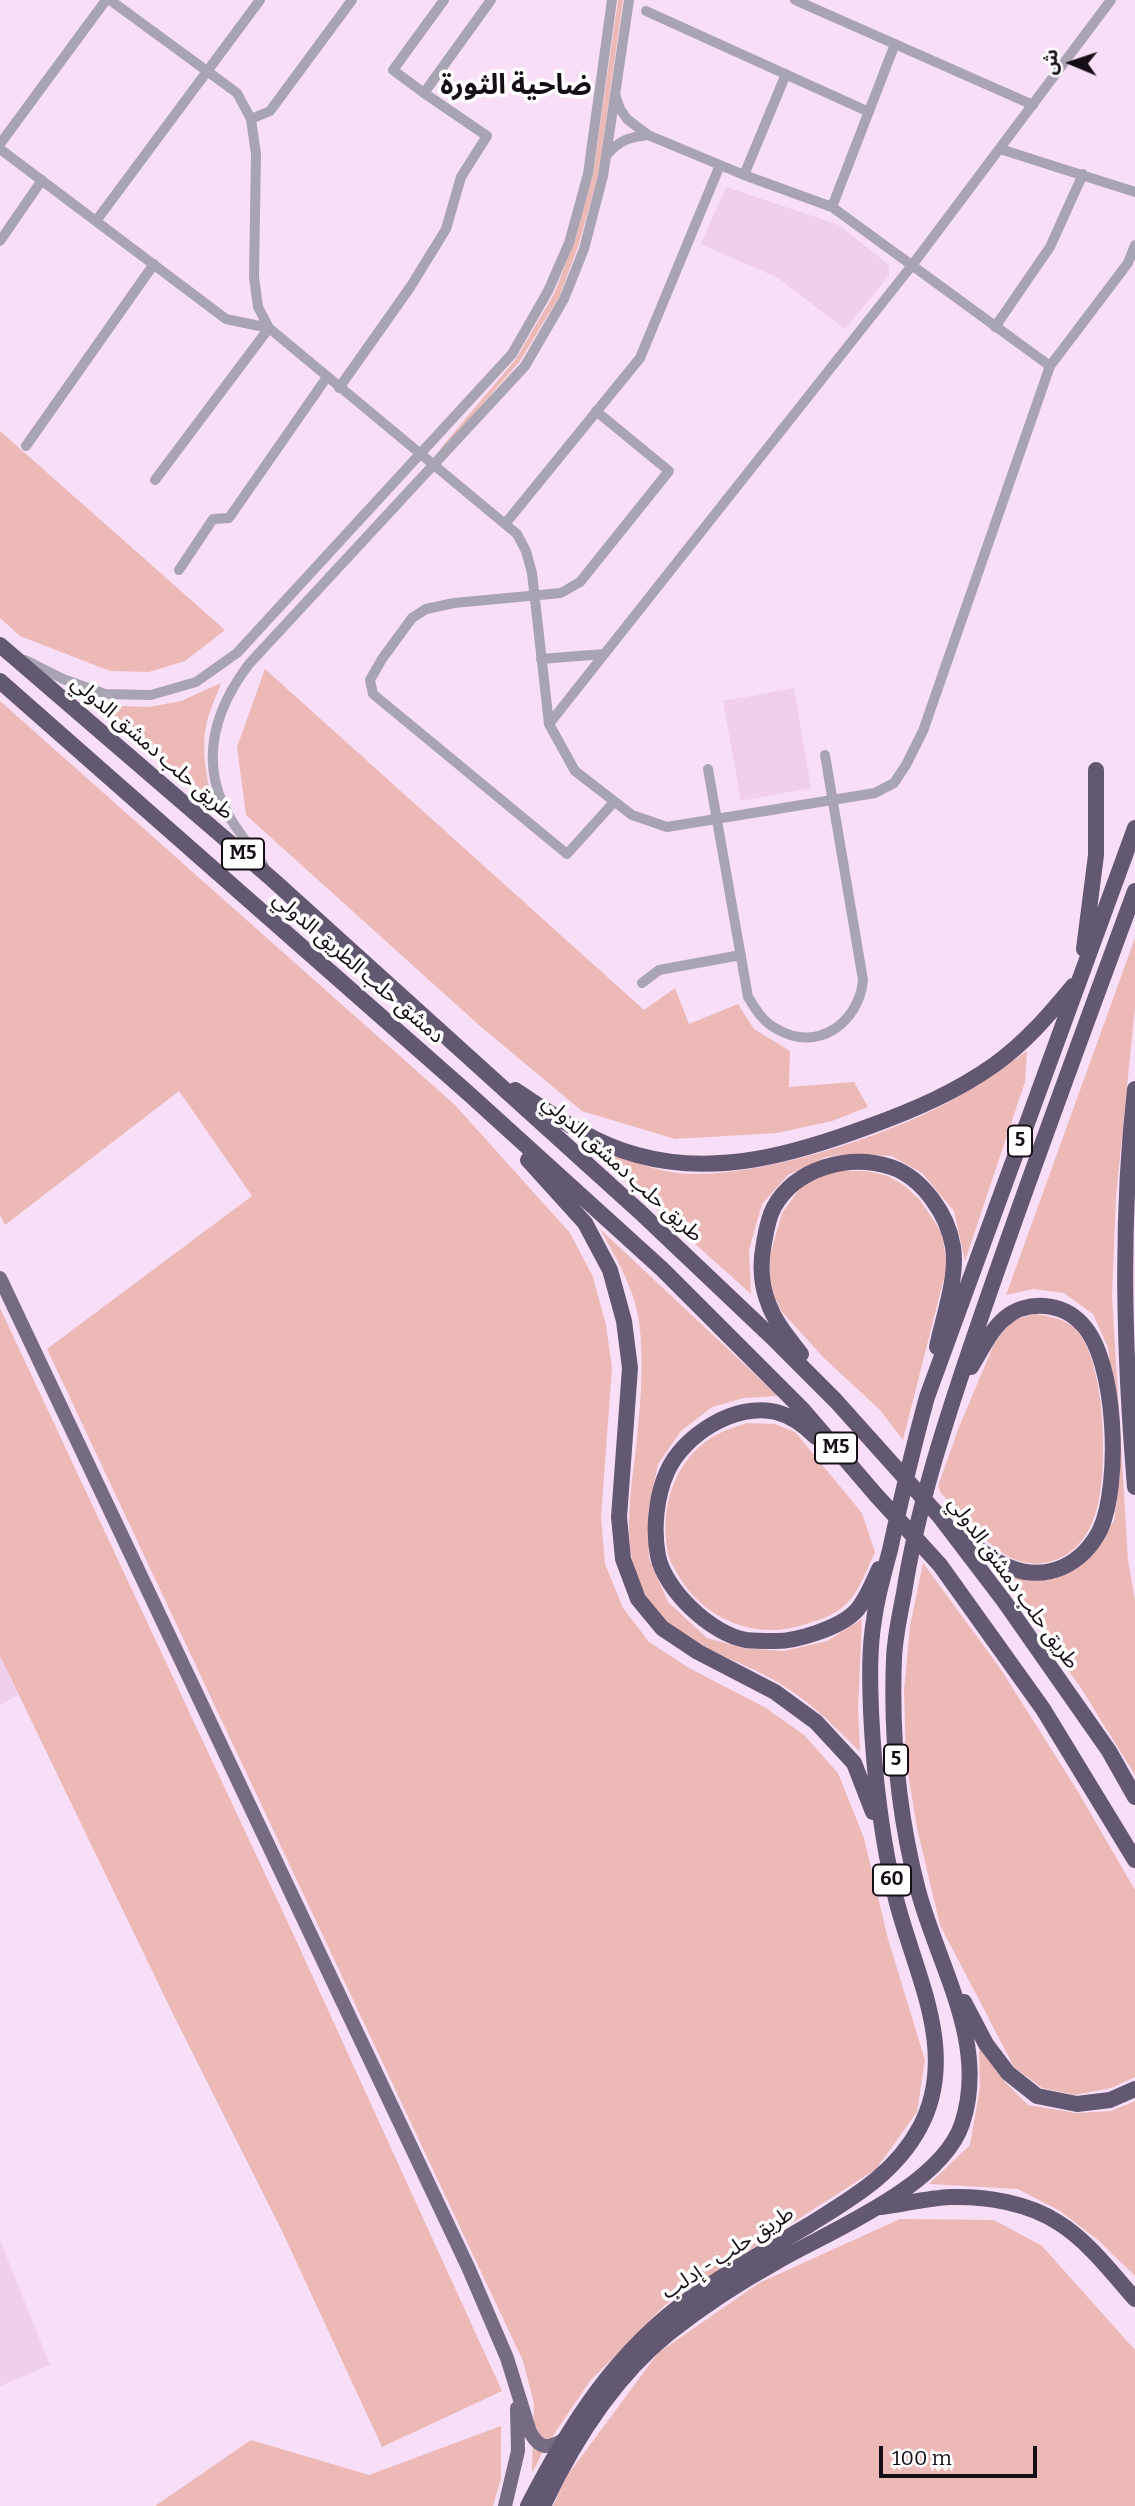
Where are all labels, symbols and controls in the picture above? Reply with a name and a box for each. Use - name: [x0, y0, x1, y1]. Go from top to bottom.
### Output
- north arrow: [1037, 28, 1107, 98]
- text: ش: [1039, 49, 1062, 76]
- district label: ضاحية الثورة: [440, 69, 592, 103]
- street label: طريق حلب دمشق الدولي: [66, 671, 238, 825]
- road number: M5: [222, 838, 264, 870]
- street label: دمشق حلب الطريق الدولي: [267, 887, 449, 1049]
- street label: طريق حلب دمشق الدولي: [537, 1090, 707, 1248]
- road number: 5: [1008, 1126, 1032, 1156]
- road number: M5: [815, 1432, 857, 1464]
- street label: طريق حلب دمشق الدولي: [942, 1492, 1084, 1674]
- road number: 5: [884, 1744, 908, 1776]
- road number: 60: [873, 1864, 911, 1896]
- street label: طريق حلب - إدلب: [657, 2201, 799, 2305]
- scale bar: [883, 2432, 1040, 2476]
- text: 100 m: [892, 2445, 952, 2471]

